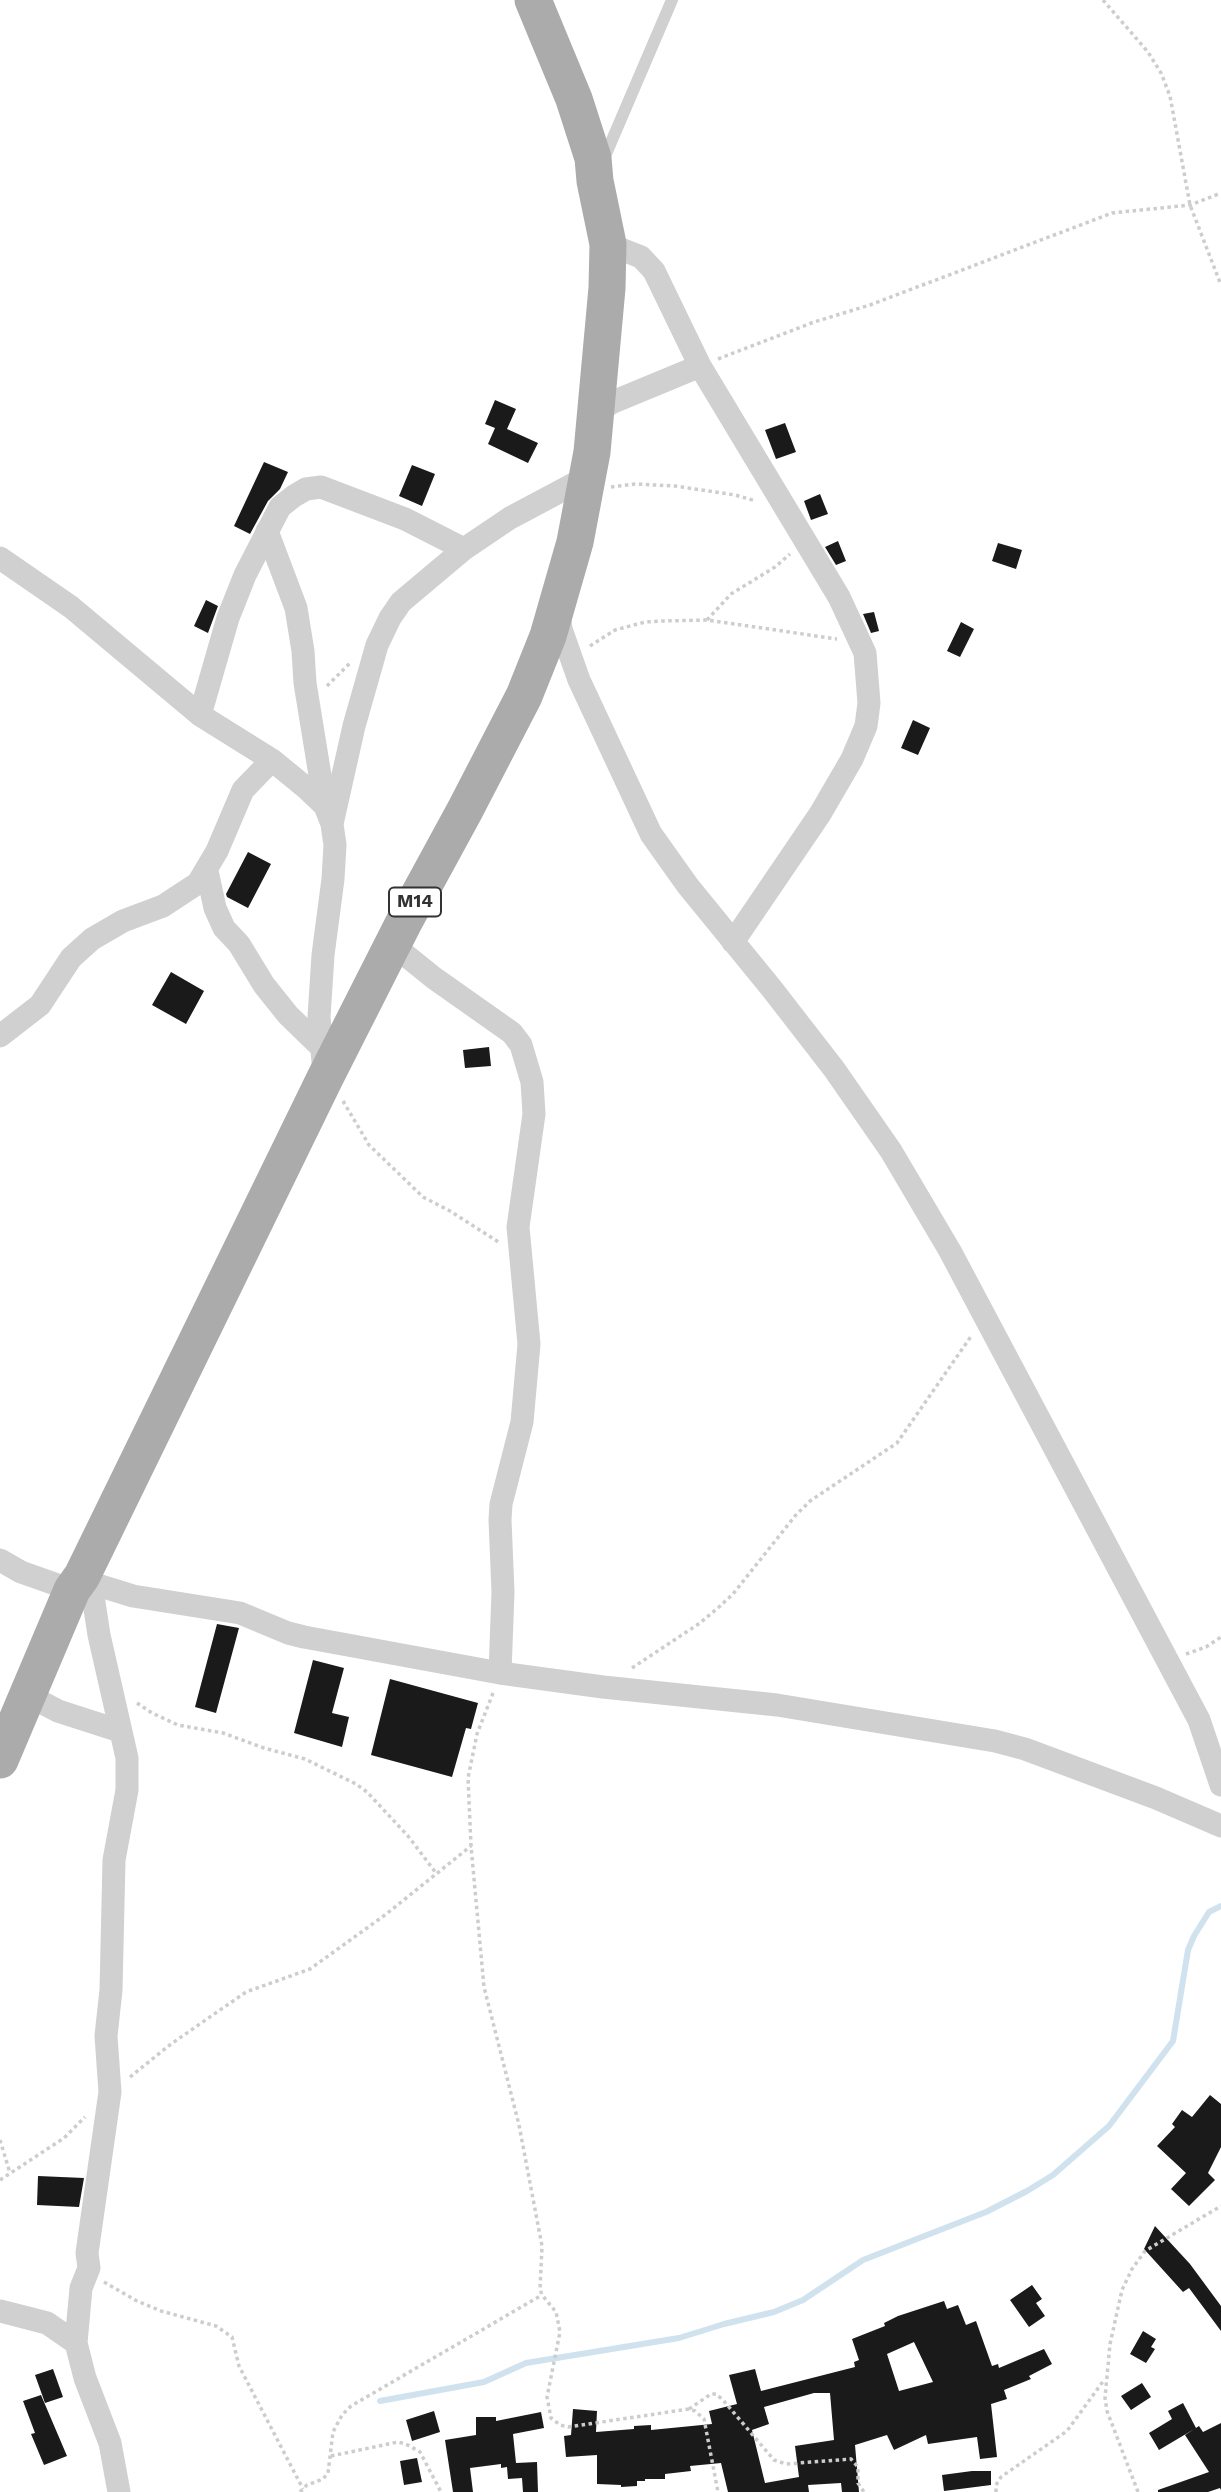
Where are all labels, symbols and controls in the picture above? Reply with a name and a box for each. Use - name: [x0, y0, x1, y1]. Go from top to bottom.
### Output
- road number: M14: [389, 888, 441, 917]

